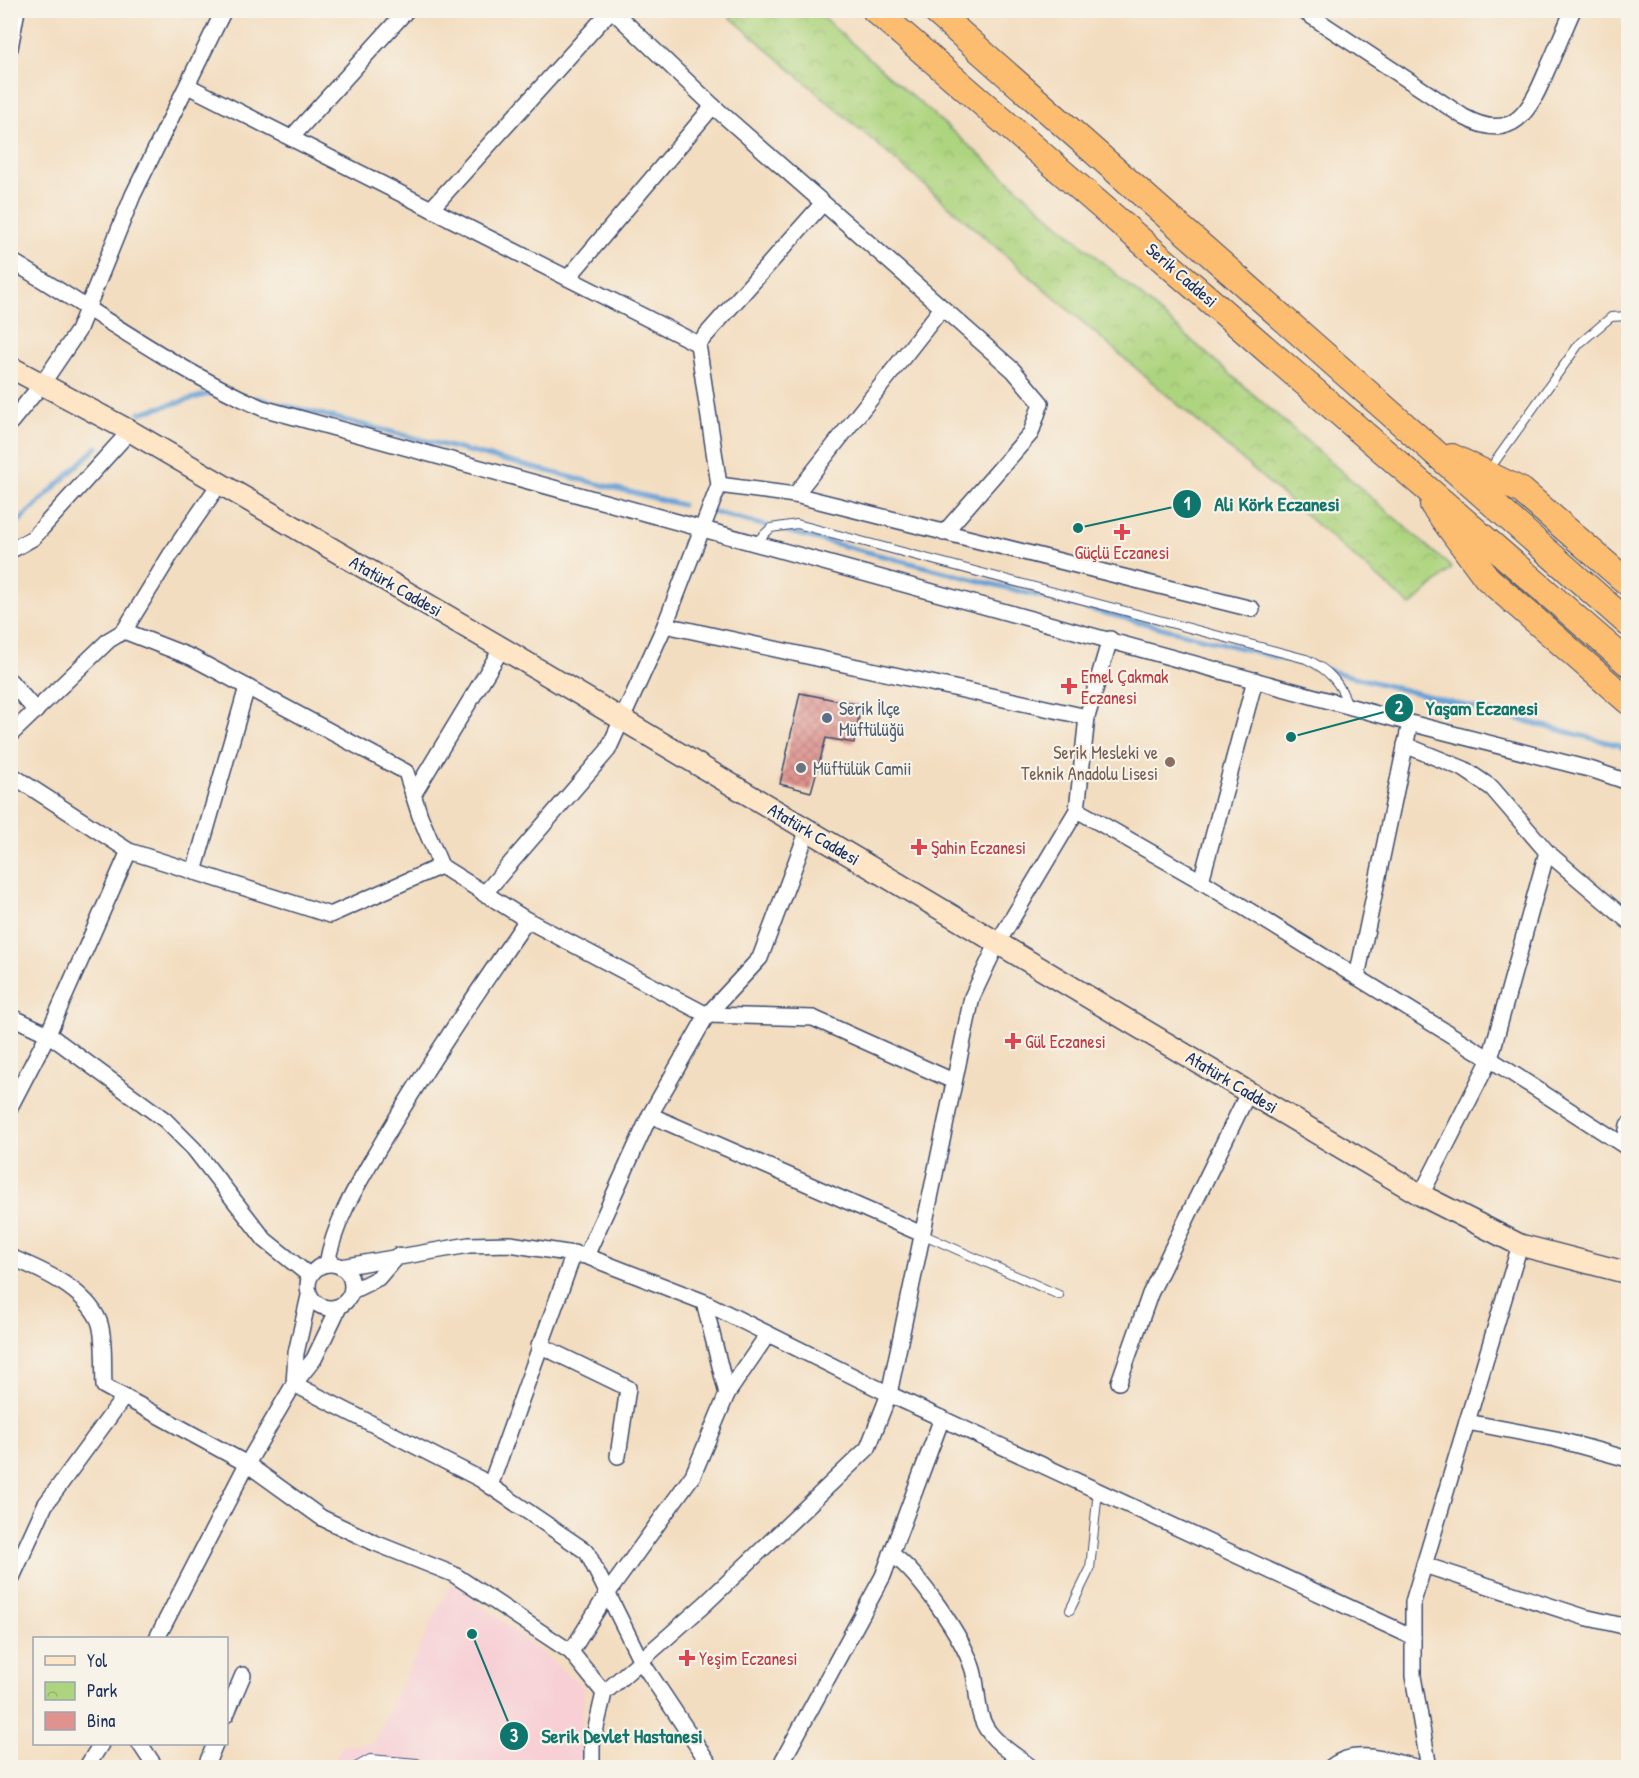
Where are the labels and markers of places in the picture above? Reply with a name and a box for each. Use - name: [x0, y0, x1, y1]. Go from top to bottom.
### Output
- callout: Ali Körk Eczanesi: [1172, 485, 1352, 523]
- marker: Güçlü Eczanesi: [1115, 525, 1129, 539]
- place label: Güçlü Eczanesi: [1075, 540, 1169, 565]
- place label: Emel Çakmak Eczanesi: [1081, 664, 1169, 710]
- marker: Emel Çakmak Eczanesi: [1062, 679, 1076, 693]
- callout: Yaşam Eczanesi: [1384, 689, 1550, 727]
- place label: Serik İlçe Müftülüğü: [839, 696, 904, 742]
- marker: Serik İlçe Müftülüğü: [820, 711, 834, 725]
- place label: Serik Mesleki ve Teknik Anadolu Lisesi: [1021, 740, 1158, 786]
- marker: Serik Mesleki ve Teknik Anadolu Lisesi: [1163, 755, 1177, 769]
- place label: Müftülük Camii: [813, 756, 912, 781]
- marker: Müftülük Camii: [794, 761, 808, 775]
- place label: Şahin Eczanesi: [931, 835, 1026, 860]
- marker: Şahin Eczanesi: [912, 840, 926, 854]
- place label: Gül Eczanesi: [1025, 1029, 1106, 1054]
- marker: Gül Eczanesi: [1006, 1034, 1020, 1048]
- place label: Yeşim Eczanesi: [699, 1646, 797, 1671]
- marker: Yeşim Eczanesi: [680, 1651, 694, 1665]
- callout: Serik Devlet Hastanesi: [499, 1717, 715, 1755]

